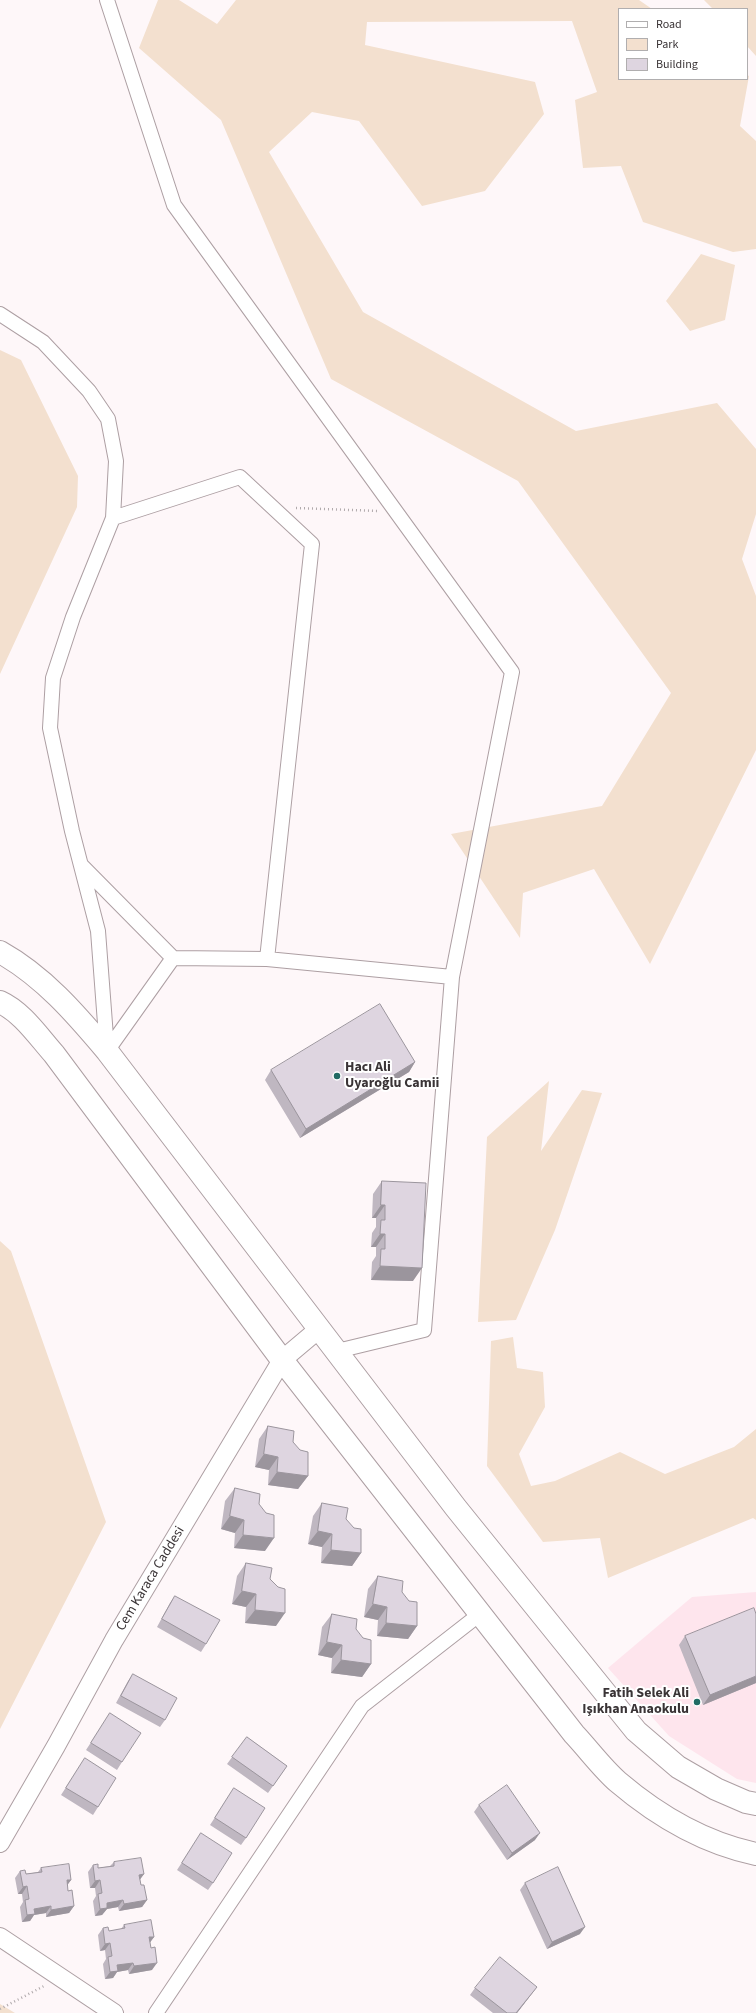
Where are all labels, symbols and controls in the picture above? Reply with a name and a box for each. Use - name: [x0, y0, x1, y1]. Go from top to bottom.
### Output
- legend: [618, 8, 748, 80]
- text: Road: [656, 16, 682, 33]
- text: Park: [656, 36, 678, 53]
- text: Building: [656, 56, 698, 73]
- place label: Hacı Ali Uyaroğlu Camii: [345, 1060, 439, 1092]
- marker: Hacı Ali Uyaroğlu Camii: [332, 1071, 342, 1081]
- street label: Cem Karaca Caddesi: [113, 1524, 189, 1634]
- place label: Fatih Selek Ali Işıkhan Anaokulu: [582, 1686, 689, 1718]
- marker: Fatih Selek Ali Işıkhan Anaokulu: [692, 1697, 702, 1707]

